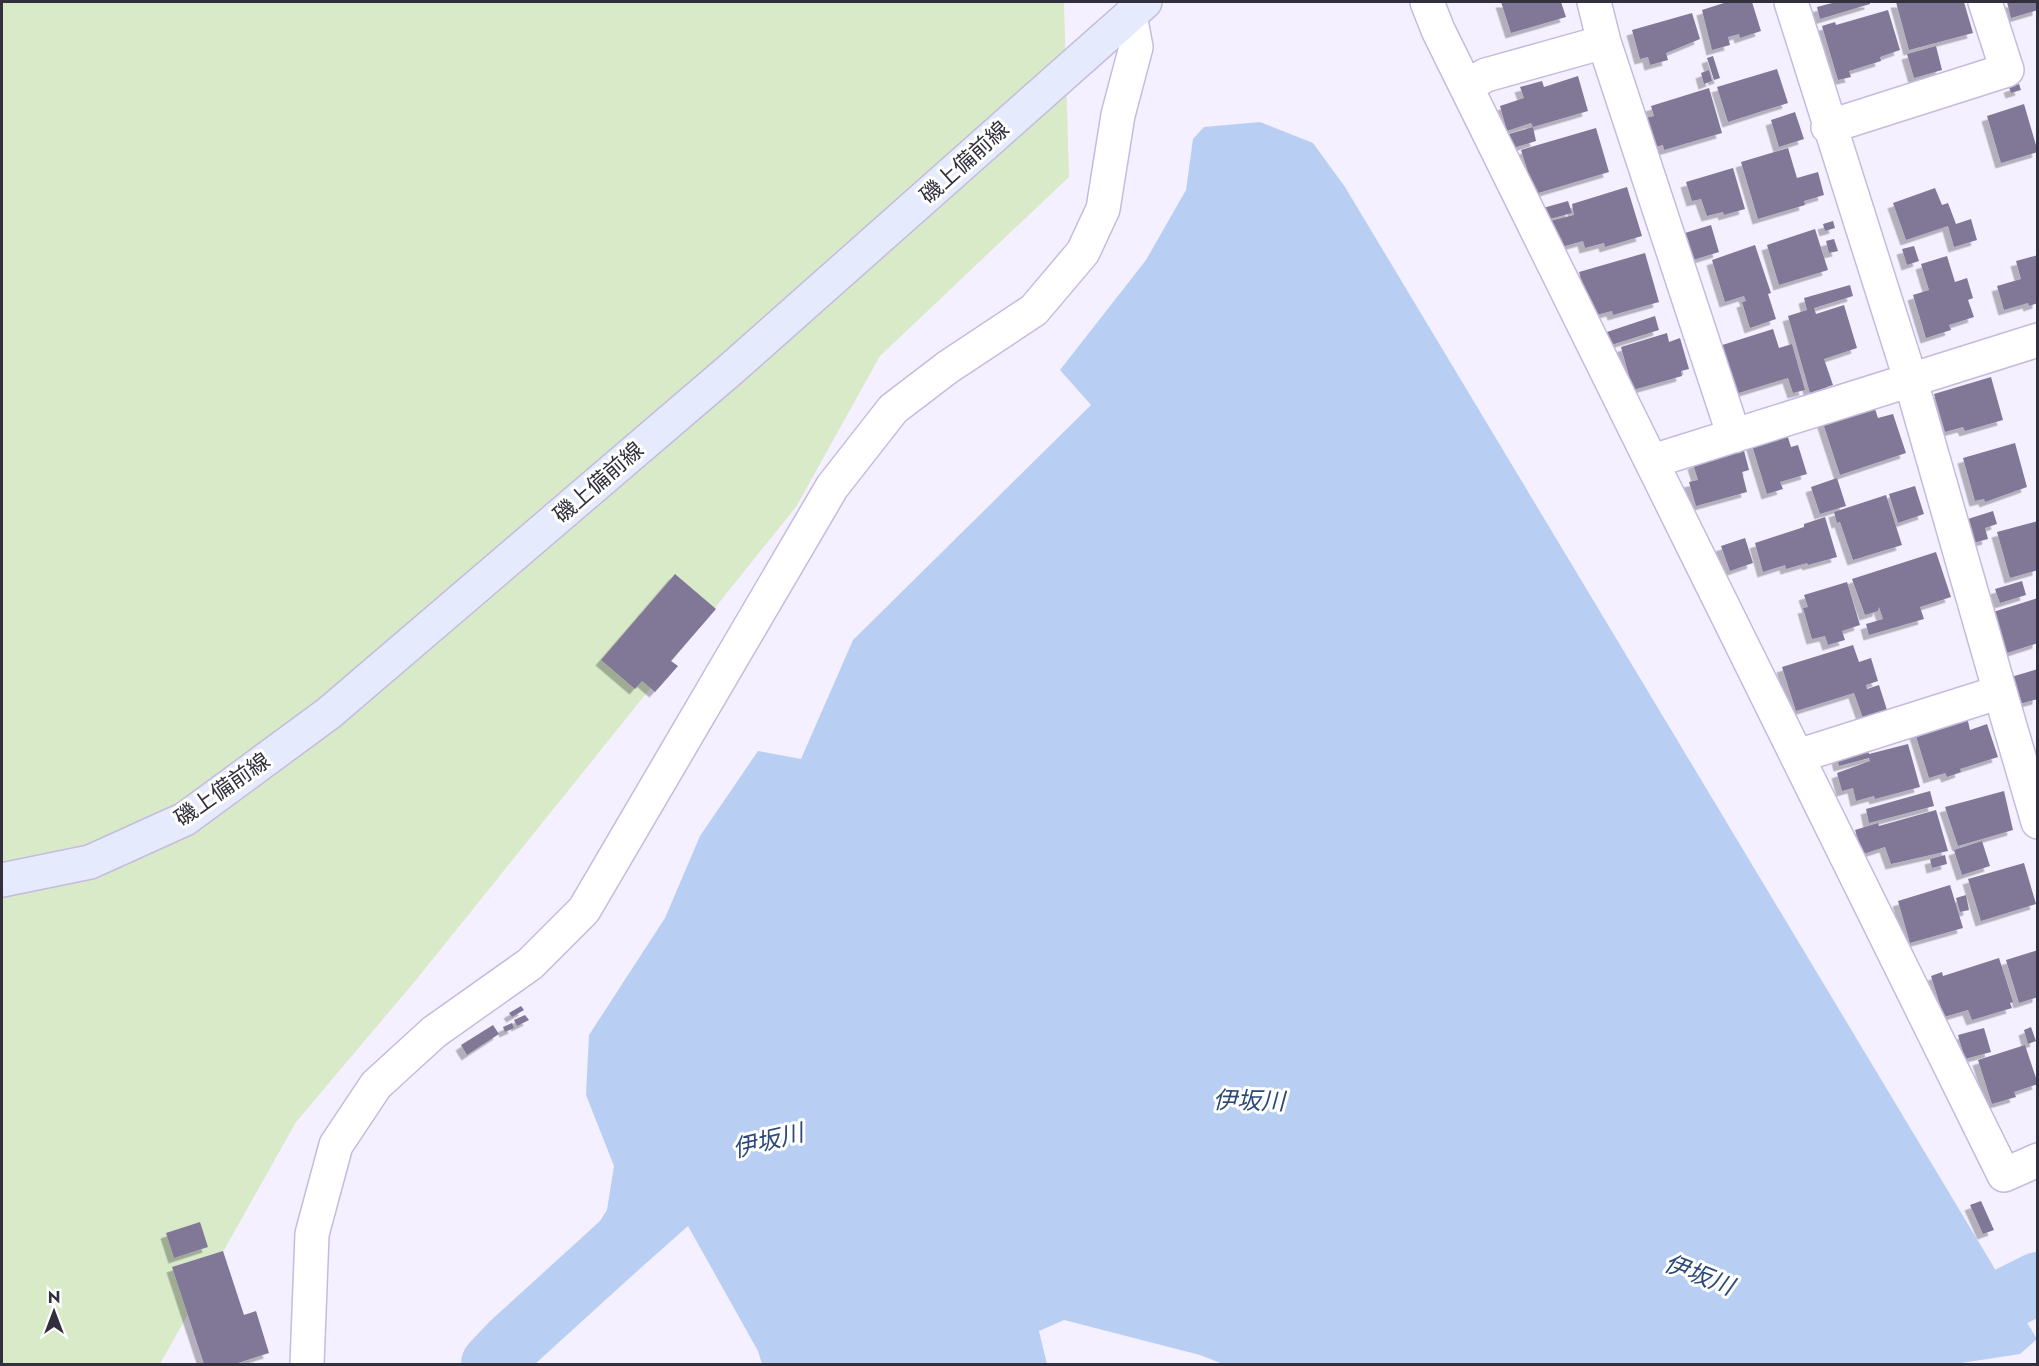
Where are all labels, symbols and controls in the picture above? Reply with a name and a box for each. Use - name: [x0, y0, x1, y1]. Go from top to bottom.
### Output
- street label: 磯上備前線: [912, 113, 1016, 211]
- street label: 磯上備前線: [546, 434, 650, 530]
- street label: 磯上備前線: [168, 744, 276, 834]
- water label: 伊坂川: [1213, 1082, 1288, 1119]
- water label: 伊坂川: [729, 1114, 810, 1166]
- water label: 伊坂川: [1659, 1245, 1742, 1305]
- north arrow: [24, 1282, 84, 1342]
- text: N: [48, 1286, 60, 1309]

